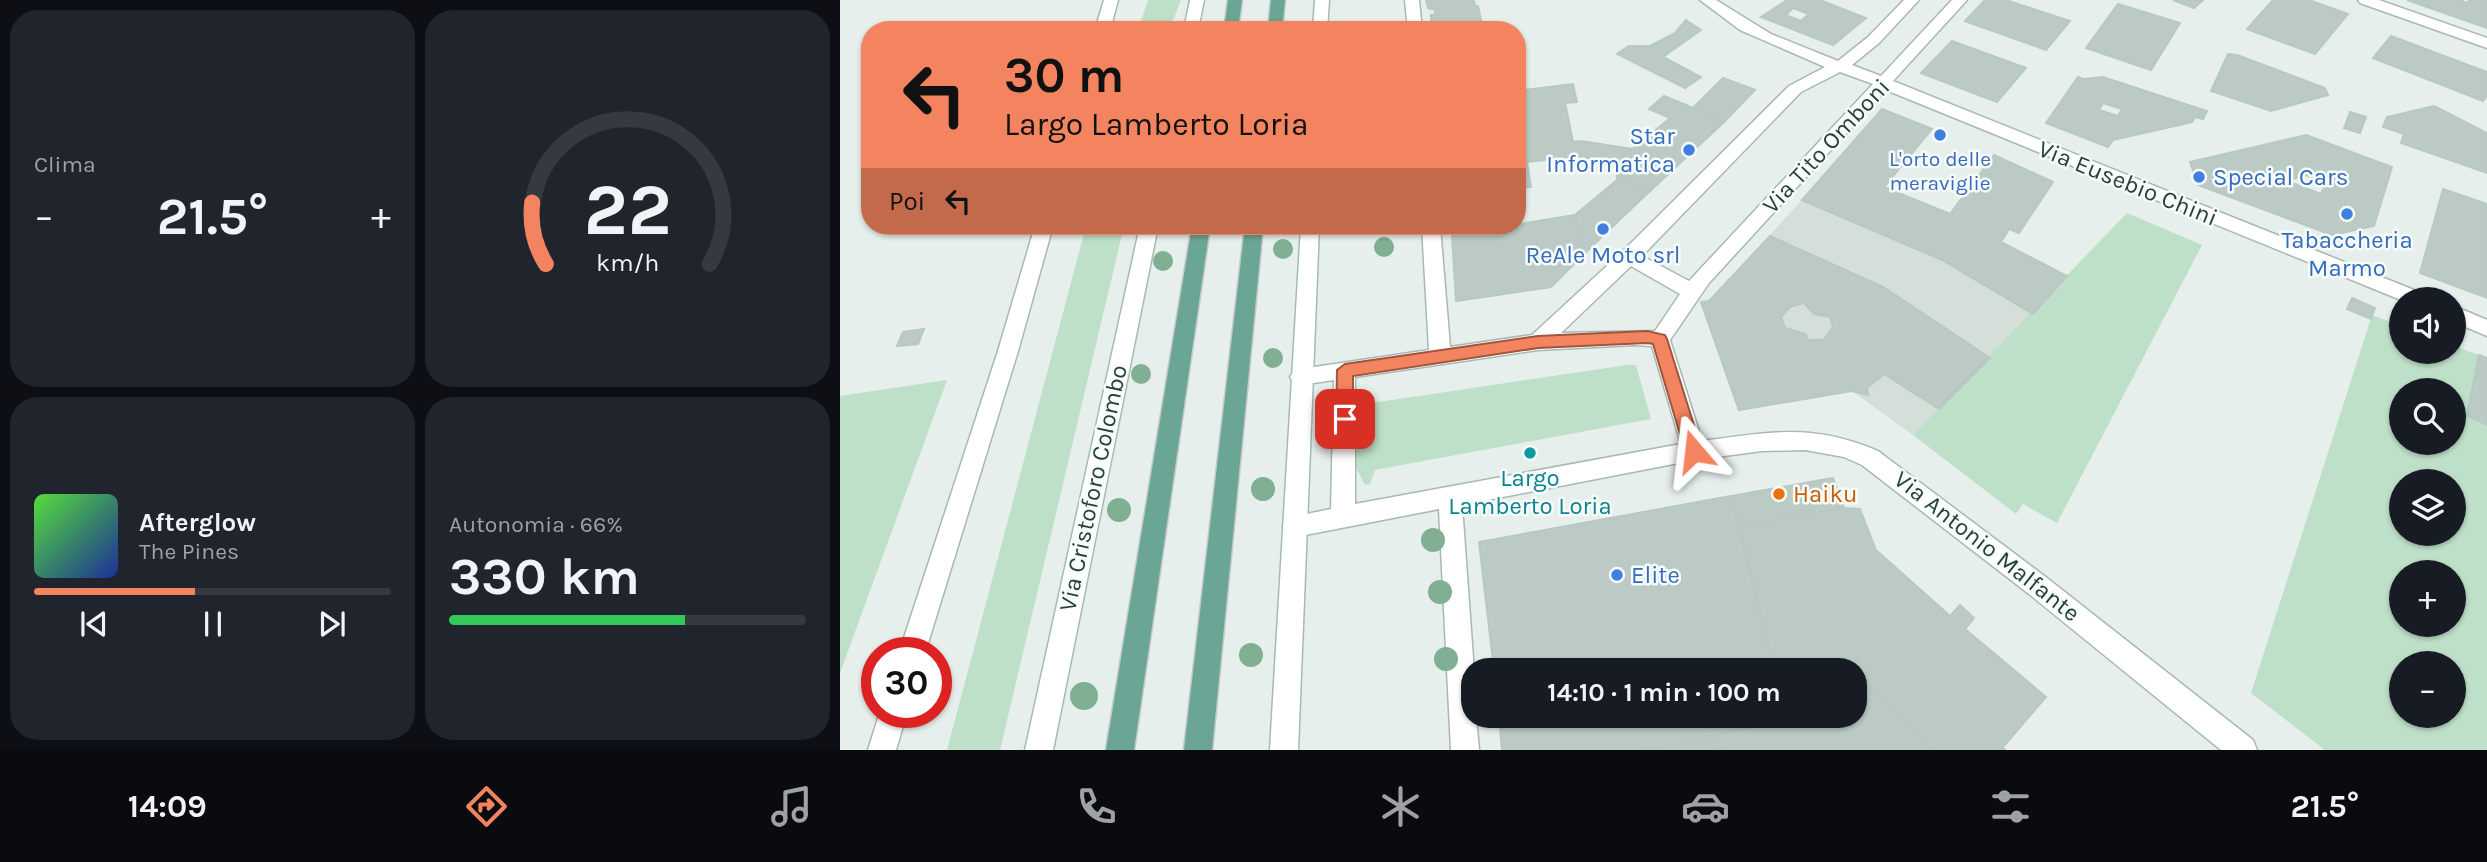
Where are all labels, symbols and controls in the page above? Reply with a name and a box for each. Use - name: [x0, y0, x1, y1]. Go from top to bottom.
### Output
- text: 30 m: [1004, 47, 1124, 104]
- icon: left: [889, 49, 980, 140]
- street label: Via Tito Omboni: [1757, 73, 1895, 219]
- text: Largo Lamberto Loria: [1004, 106, 1309, 143]
- place label: Star Informatica: [1546, 122, 1675, 178]
- marker: L'orto delle meraviglie: [1932, 127, 1948, 143]
- street label: Via Eusebio Chini: [2034, 134, 2222, 232]
- marker: Star Informatica: [1681, 142, 1697, 158]
- place label: L'orto delle meraviglie: [1889, 147, 1991, 195]
- text: Clima: [34, 151, 96, 178]
- place label: Special Cars: [2213, 163, 2348, 191]
- text: 22: [583, 168, 672, 253]
- marker: Special Cars: [2191, 169, 2207, 185]
- icon: left: [939, 182, 977, 220]
- text: 21.5°: [157, 186, 268, 247]
- text: Poi: [889, 186, 925, 217]
- text: −: [34, 194, 54, 239]
- text: +: [371, 194, 391, 239]
- marker: Tabaccheria Marmo: [2339, 206, 2355, 222]
- marker: ReAle Moto srl: [1595, 221, 1611, 237]
- place label: Tabaccheria Marmo: [2281, 226, 2413, 282]
- place label: ReAle Moto srl: [1526, 241, 1680, 269]
- text: km/h: [596, 248, 659, 277]
- map controls: [2389, 287, 2466, 728]
- button: sound: [2389, 287, 2466, 364]
- street label: Via Cristoforo Colombo: [1053, 362, 1133, 614]
- button: search: [2389, 378, 2466, 455]
- pin: [1315, 389, 1375, 449]
- icon: arrive: [1326, 400, 1364, 438]
- position arrow: [1657, 414, 1731, 488]
- marker: Largo Lamberto Loria: [1522, 445, 1538, 461]
- place label: Largo Lamberto Loria: [1448, 464, 1612, 520]
- street label: Via Antonio Malfante: [1889, 465, 2085, 627]
- button: layers: [2389, 469, 2466, 546]
- place label: Haiku: [1793, 480, 1857, 508]
- marker: Haiku: [1771, 486, 1787, 502]
- text: Afterglow: [139, 507, 256, 538]
- text: Autonomia · 66%: [449, 511, 623, 538]
- text: The Pines: [139, 538, 239, 565]
- text: 330 km: [449, 546, 640, 607]
- button: +: [2389, 560, 2466, 637]
- place label: Elite: [1631, 561, 1680, 589]
- marker: Elite: [1609, 567, 1625, 583]
- icon: previous: [75, 605, 113, 643]
- icon: pause: [194, 605, 232, 643]
- icon: next: [313, 605, 351, 643]
- speed limit sign: 30: [861, 637, 952, 728]
- button: −: [2389, 651, 2466, 728]
- text: 14:10 · 1 min · 100 m: [1547, 677, 1781, 708]
- icon: directions: [462, 782, 511, 831]
- icon: music: [767, 782, 816, 831]
- icon: phone: [1072, 782, 1121, 831]
- icon: climate: [1376, 782, 1425, 831]
- icon: car: [1681, 782, 1730, 831]
- icon: filters: [1986, 782, 2035, 831]
- text: 14:09: [128, 788, 207, 825]
- text: 21.5°: [2290, 788, 2359, 825]

